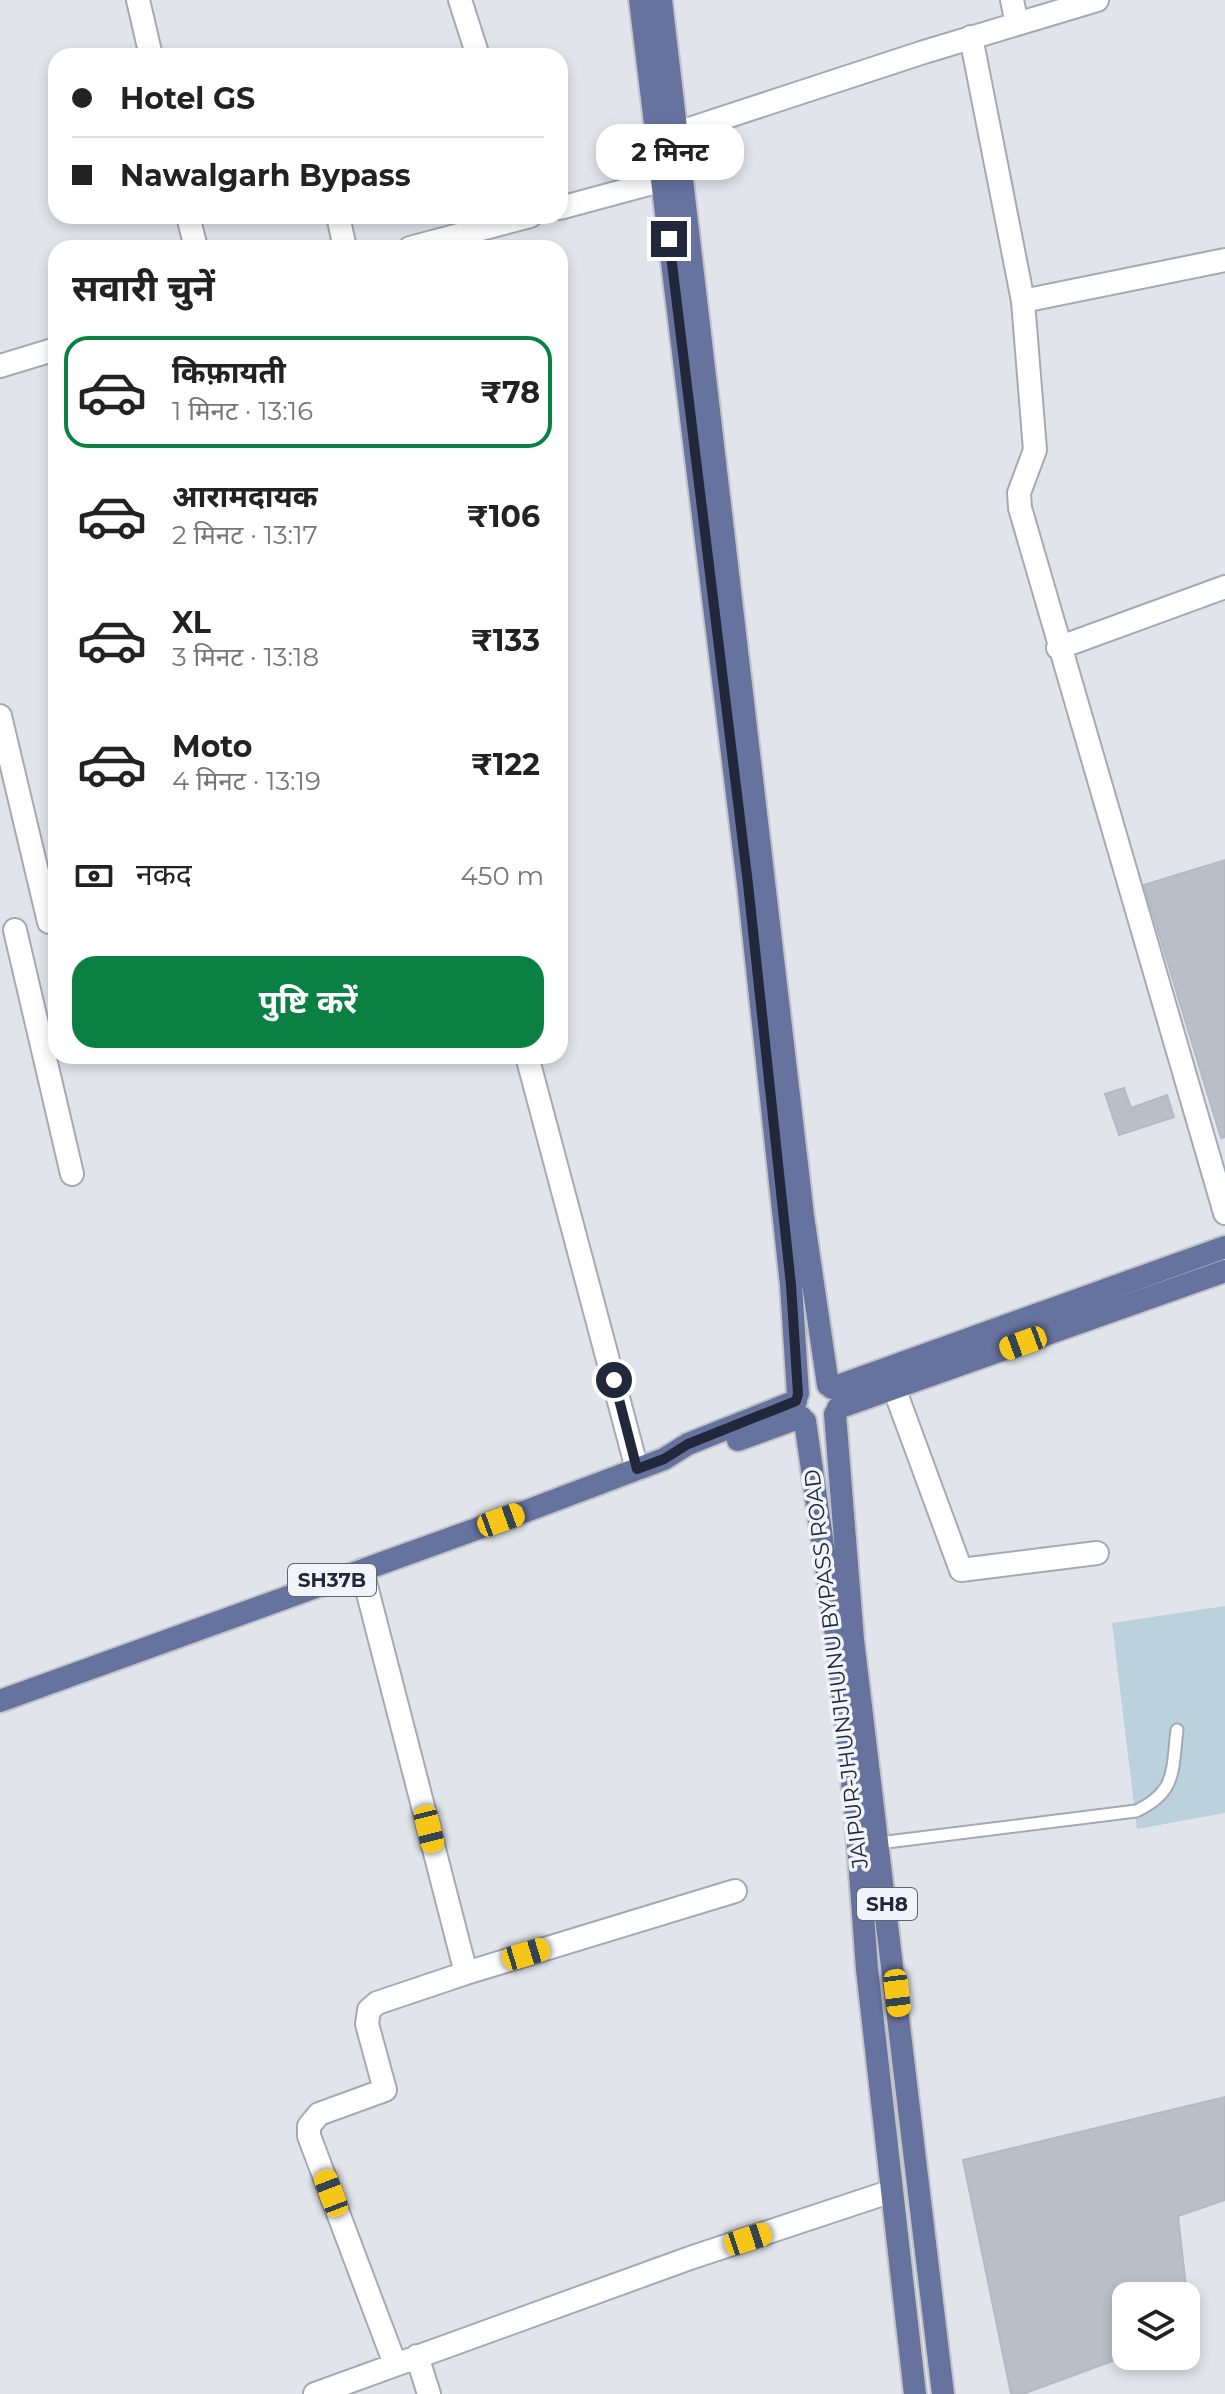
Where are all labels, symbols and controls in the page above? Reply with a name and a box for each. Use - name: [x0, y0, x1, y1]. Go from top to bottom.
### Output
- text: Hotel GS: [120, 80, 255, 117]
- callout: 2 मिनट: [595, 123, 743, 179]
- text: 2 मिनट: [631, 136, 709, 168]
- text: Nawalgarh Bypass: [120, 157, 411, 194]
- route end: [651, 221, 687, 257]
- text: सवारी चुनें: [72, 266, 215, 310]
- text: किफ़ायती: [172, 354, 286, 391]
- icon: car: [76, 356, 148, 428]
- text: ₹78: [480, 374, 540, 411]
- text: 1 मिनट · 13:16: [172, 395, 313, 427]
- text: आरामदायक: [172, 478, 318, 515]
- icon: car: [76, 480, 148, 552]
- text: ₹106: [467, 498, 540, 535]
- text: 2 मिनट · 13:17: [172, 519, 318, 551]
- icon: car: [76, 604, 148, 676]
- text: XL: [172, 604, 211, 641]
- text: ₹133: [471, 622, 540, 659]
- text: 3 मिनट · 13:18: [172, 641, 319, 673]
- icon: car: [76, 728, 148, 800]
- text: Moto: [172, 728, 253, 765]
- text: ₹122: [471, 746, 540, 783]
- text: 4 मिनट · 13:19: [172, 765, 321, 797]
- icon: cash: [72, 854, 116, 898]
- text: नकद: [136, 856, 192, 893]
- text: 450 m: [461, 860, 544, 892]
- button: पुष्टि करें: [72, 956, 544, 1048]
- car: [996, 1324, 1050, 1362]
- route start: [596, 1362, 632, 1398]
- street label: JAIPUR-JHUNJHUNU BYPASS ROAD: [798, 1468, 874, 1871]
- car: [474, 1501, 528, 1539]
- road number: SH37B: [288, 1564, 376, 1596]
- car: [412, 1803, 446, 1855]
- road number: SH8: [857, 1888, 917, 1920]
- car: [500, 1936, 552, 1972]
- car: [882, 1968, 912, 2018]
- car: [311, 2166, 351, 2220]
- car: [721, 2220, 775, 2258]
- map controls: [1112, 2282, 1200, 2370]
- button: layers: [1112, 2282, 1200, 2370]

